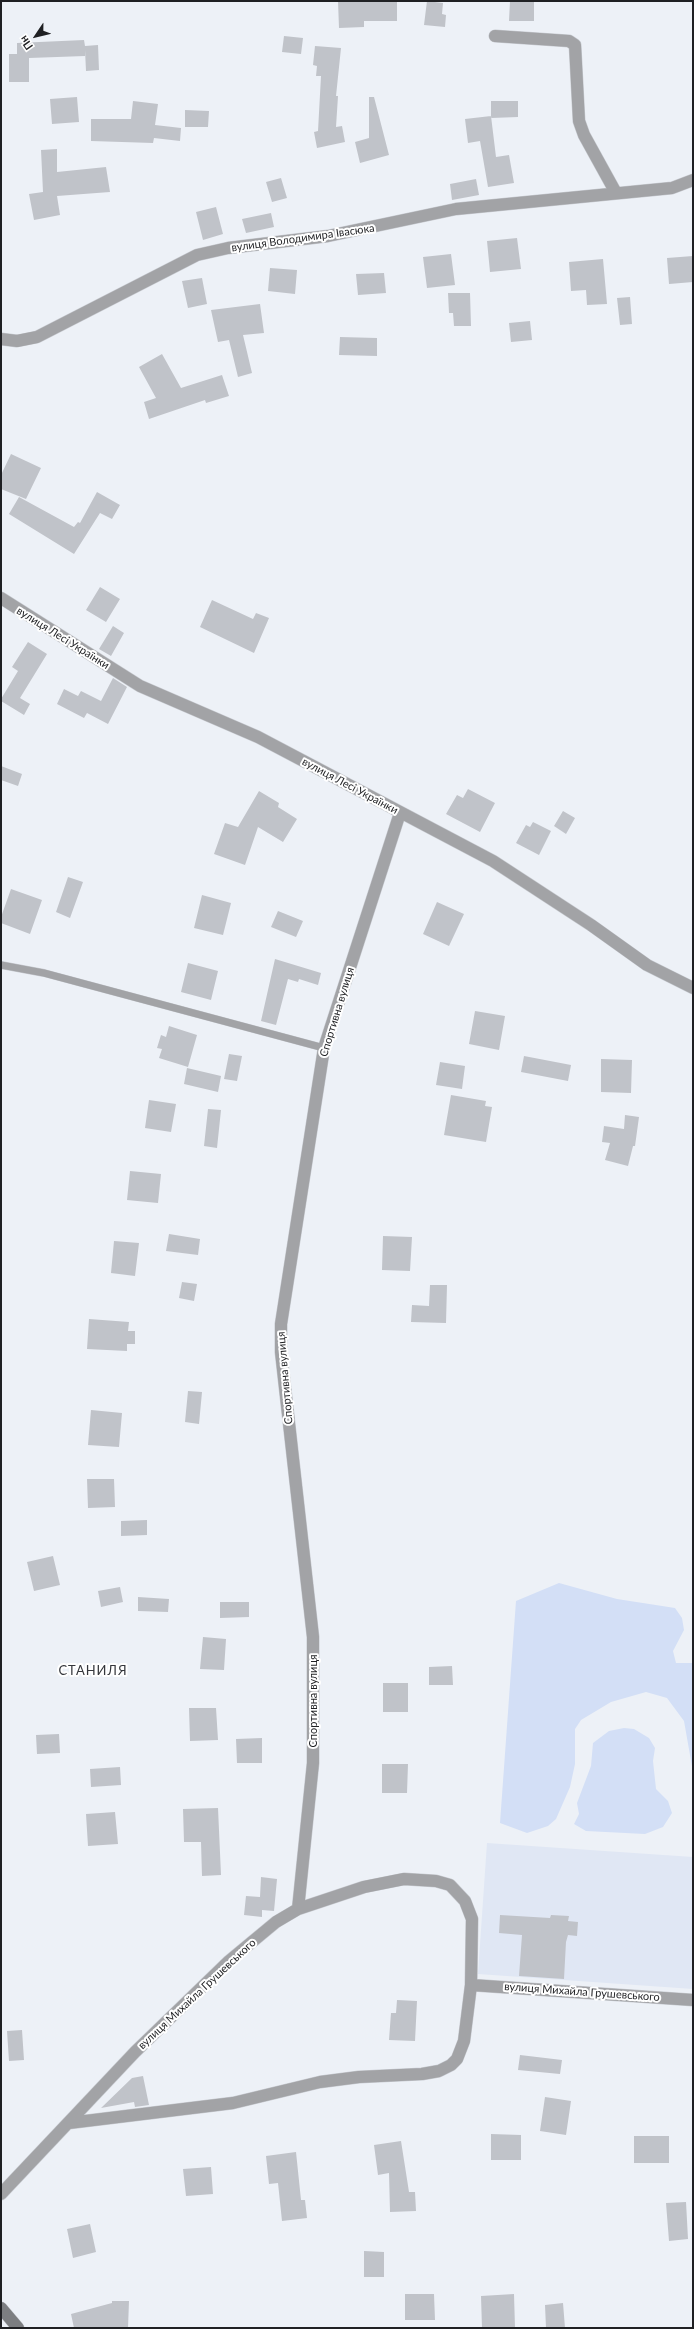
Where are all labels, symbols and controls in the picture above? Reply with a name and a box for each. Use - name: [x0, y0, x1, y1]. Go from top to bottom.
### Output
- north arrow: [16, 16, 56, 56]
- text: Пн: [16, 34, 35, 53]
- street label: вулиця Володимира Івасюка: [231, 221, 375, 255]
- street label: вулиця Лесі Українки: [14, 604, 112, 672]
- street label: вулиця Лесі Українки: [300, 755, 400, 817]
- street label: Спортивна вулиця: [317, 966, 357, 1058]
- street label: Спортивна вулиця: [274, 1331, 296, 1425]
- street label: Спортивна вулиця: [306, 1655, 320, 1747]
- district label: СТАНИЛЯ: [58, 1663, 128, 1679]
- street label: вулиця Михайла Грушевського: [135, 1936, 259, 2052]
- street label: вулиця Михайла Грушевського: [504, 1980, 660, 2004]

